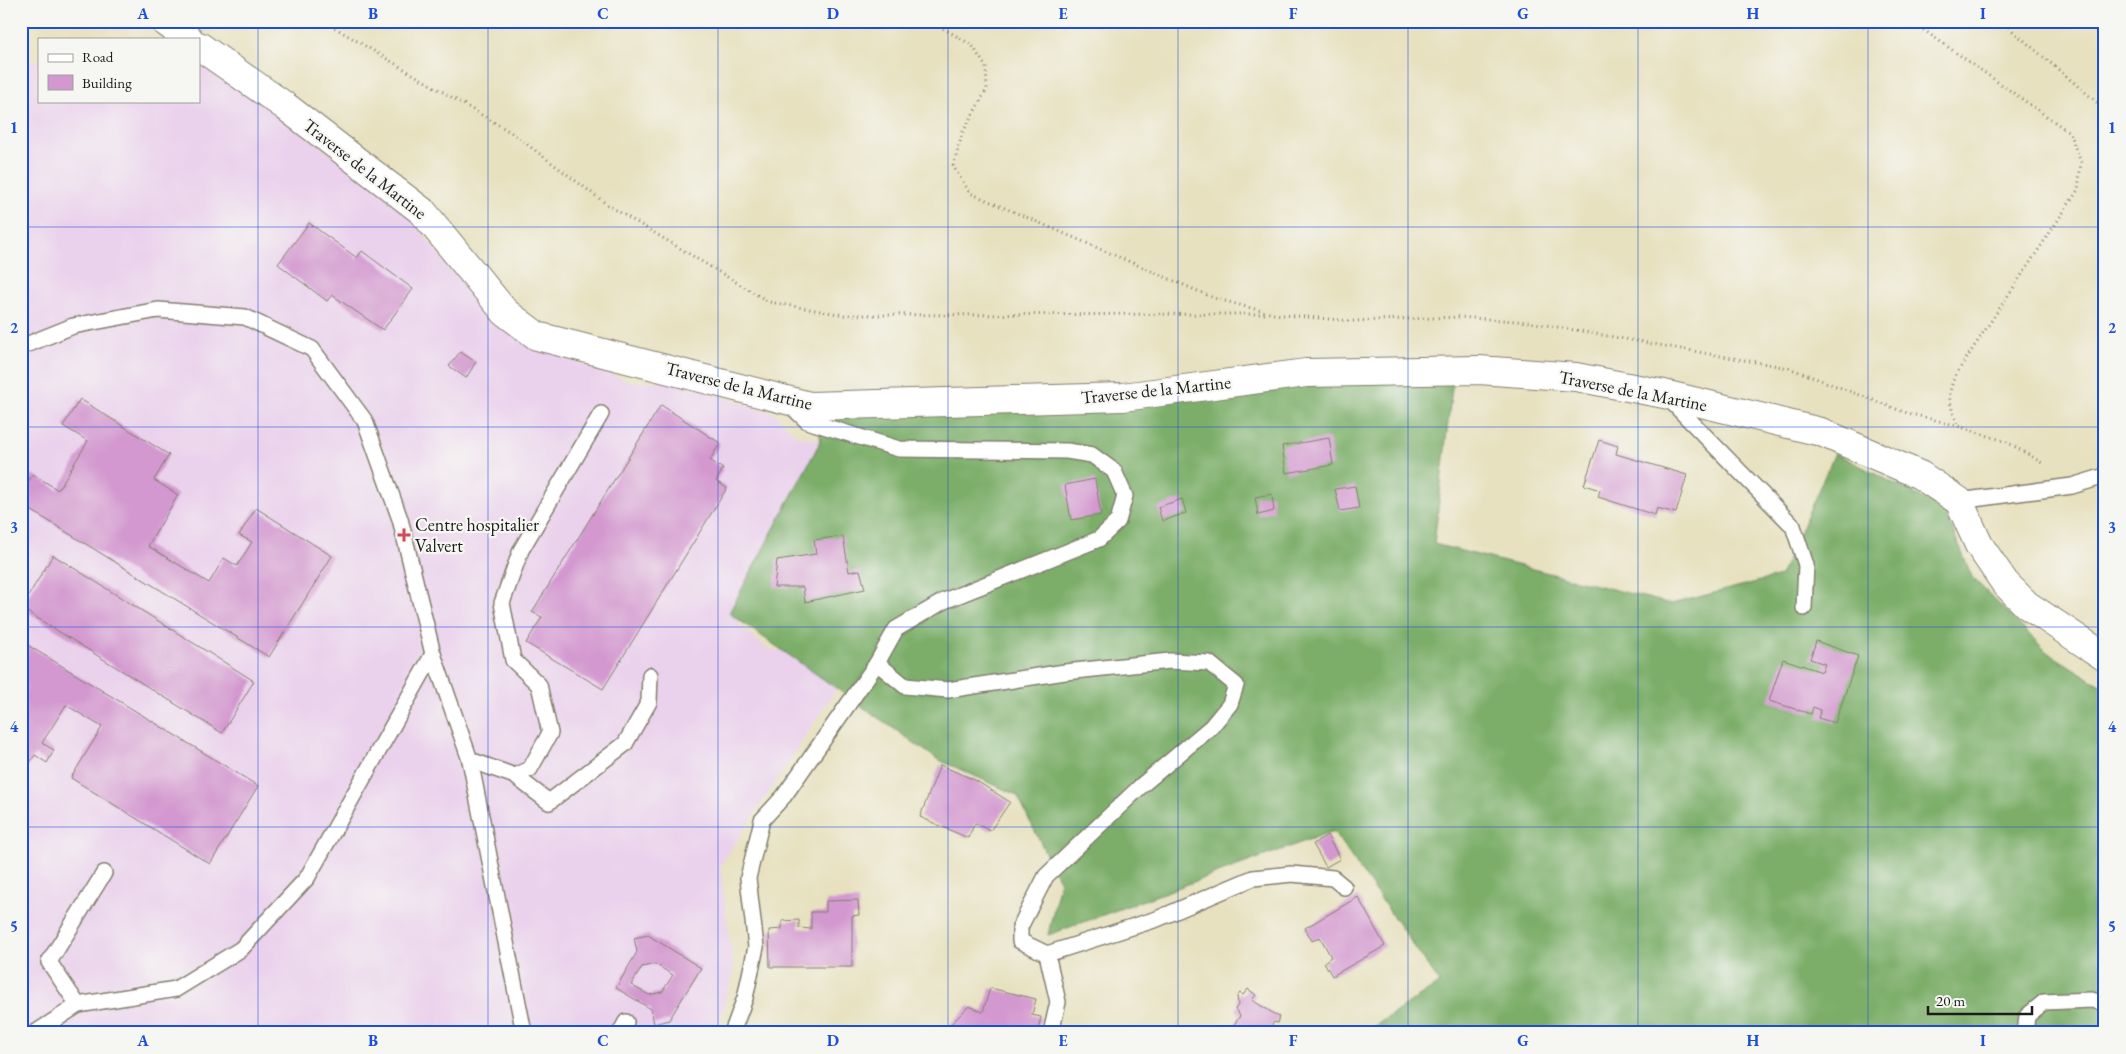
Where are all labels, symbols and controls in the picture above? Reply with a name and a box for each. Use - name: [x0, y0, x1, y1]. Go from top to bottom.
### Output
- text: A: [136, 3, 149, 24]
- text: B: [368, 3, 378, 24]
- text: C: [597, 3, 609, 24]
- text: D: [827, 3, 839, 24]
- text: E: [1058, 3, 1068, 24]
- text: F: [1289, 3, 1298, 24]
- text: G: [1517, 3, 1529, 24]
- text: H: [1747, 3, 1760, 24]
- text: I: [1980, 3, 1986, 24]
- legend: [38, 38, 200, 102]
- text: Road: [82, 47, 114, 66]
- text: Building: [82, 73, 132, 92]
- street label: Traverse de la Martine: [299, 113, 432, 224]
- text: 1: [10, 117, 18, 138]
- text: 1: [2108, 117, 2116, 138]
- text: 2: [10, 317, 19, 338]
- text: 2: [2108, 317, 2117, 338]
- street label: Traverse de la Martine: [663, 356, 815, 415]
- street label: Traverse de la Martine: [1557, 365, 1709, 416]
- street label: Traverse de la Martine: [1080, 370, 1232, 409]
- place label: Centre hospitalier Valvert: [415, 513, 539, 557]
- text: 3: [10, 517, 18, 538]
- text: 3: [2108, 517, 2116, 538]
- marker: Centre hospitalier Valvert: [397, 528, 411, 542]
- text: 4: [10, 716, 19, 737]
- text: 4: [2108, 716, 2117, 737]
- text: 5: [10, 916, 18, 937]
- text: 5: [2108, 916, 2116, 937]
- scale bar: [1928, 984, 2032, 1016]
- text: 20 m: [1936, 991, 1965, 1010]
- text: A: [136, 1030, 149, 1051]
- text: B: [368, 1030, 378, 1051]
- text: C: [597, 1030, 609, 1051]
- text: D: [827, 1030, 839, 1051]
- text: E: [1058, 1030, 1068, 1051]
- text: F: [1289, 1030, 1298, 1051]
- text: G: [1517, 1030, 1529, 1051]
- text: H: [1747, 1030, 1760, 1051]
- text: I: [1980, 1030, 1986, 1051]

